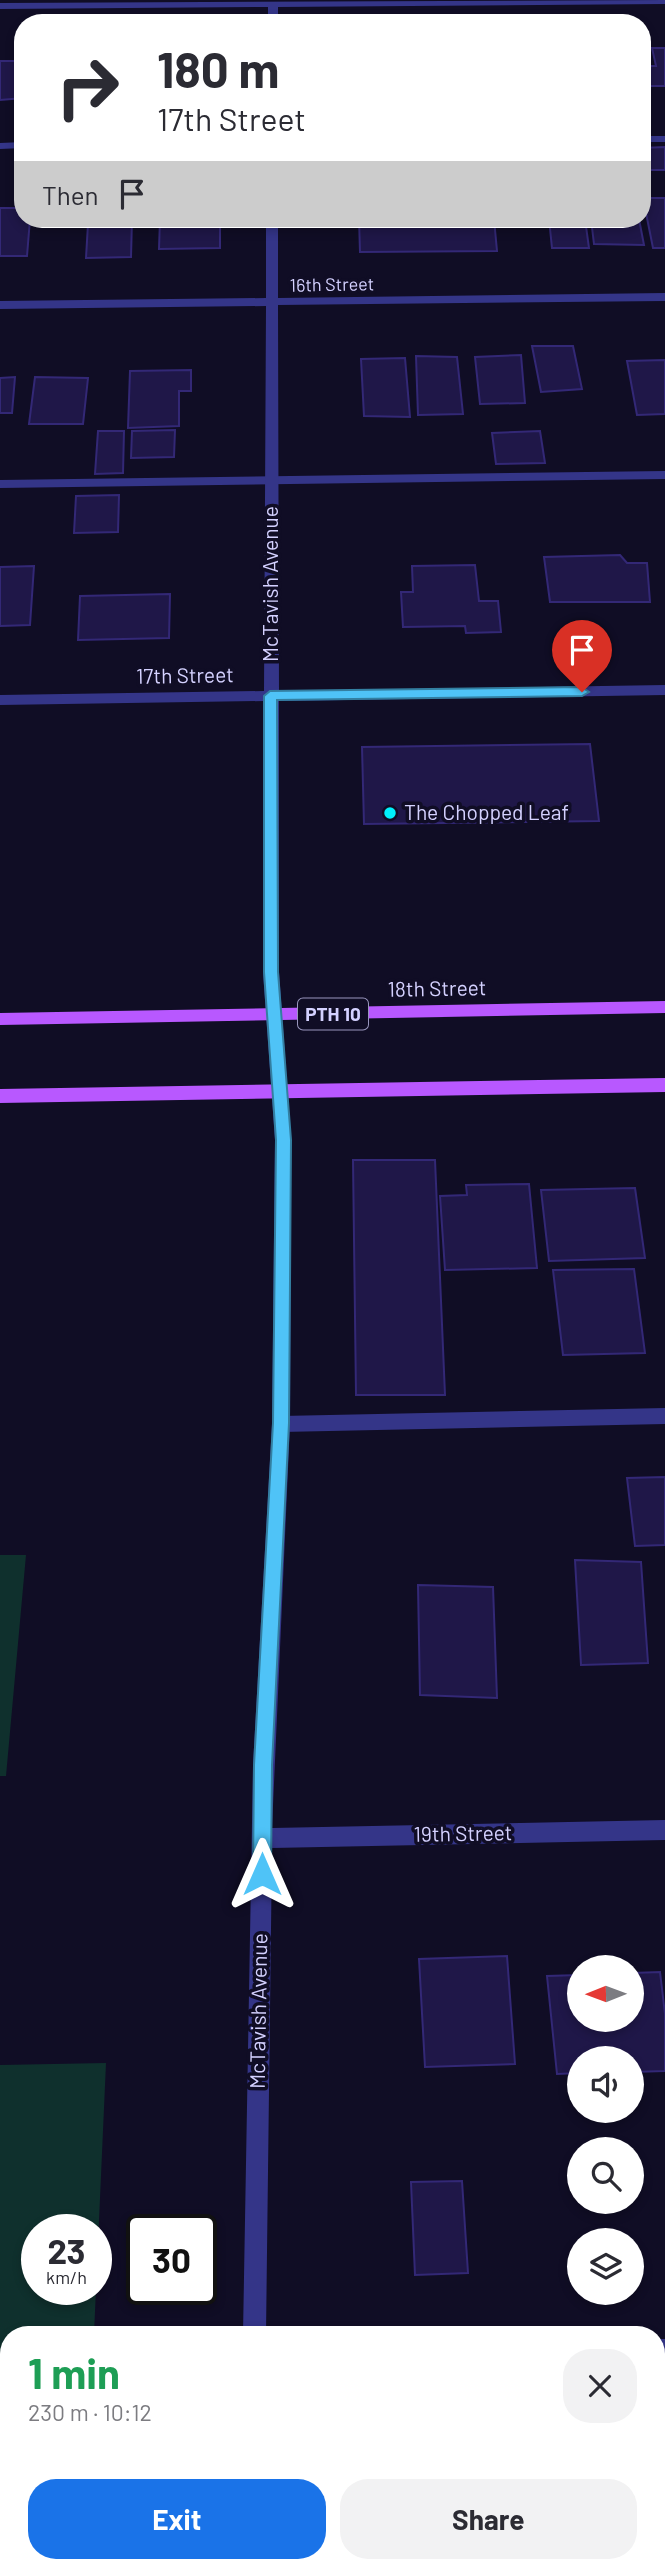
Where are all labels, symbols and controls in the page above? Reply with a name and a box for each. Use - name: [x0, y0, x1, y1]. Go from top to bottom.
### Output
- text: 180 m: [157, 39, 280, 98]
- icon: right: [42, 42, 133, 133]
- text: 17th Street: [157, 99, 306, 137]
- icon: arrive: [113, 175, 151, 213]
- text: Then: [42, 179, 99, 210]
- street label: 16th Street: [290, 272, 374, 296]
- street label: McTavish Avenue: [257, 506, 282, 662]
- pin: [552, 620, 612, 692]
- icon: arrive: [563, 631, 601, 669]
- street label: 17th Street: [136, 661, 234, 688]
- place label: The Chopped Leaf: [404, 799, 569, 824]
- marker: The Chopped Leaf: [382, 805, 398, 821]
- street label: 18th Street: [387, 974, 487, 1001]
- road number: PTH 10: [298, 998, 368, 1030]
- street label: 19th Street: [413, 1819, 513, 1846]
- position arrow: [225, 1837, 299, 1911]
- street label: McTavish Avenue: [244, 1933, 271, 2089]
- north arrow: [567, 1955, 644, 2032]
- map controls: [567, 1955, 644, 2305]
- button: sound: [567, 2046, 644, 2123]
- button: search: [567, 2137, 644, 2214]
- speed limit sign: 30: [126, 2214, 217, 2305]
- button: layers: [567, 2228, 644, 2305]
- text: 23: [47, 2229, 86, 2271]
- text: km/h: [46, 2266, 87, 2288]
- text: 1 min: [28, 2347, 120, 2397]
- button: close: [563, 2349, 637, 2423]
- text: 230 m · 10:12: [28, 2398, 152, 2426]
- button: Exit: [28, 2479, 326, 2559]
- button: Share: [340, 2479, 637, 2559]

